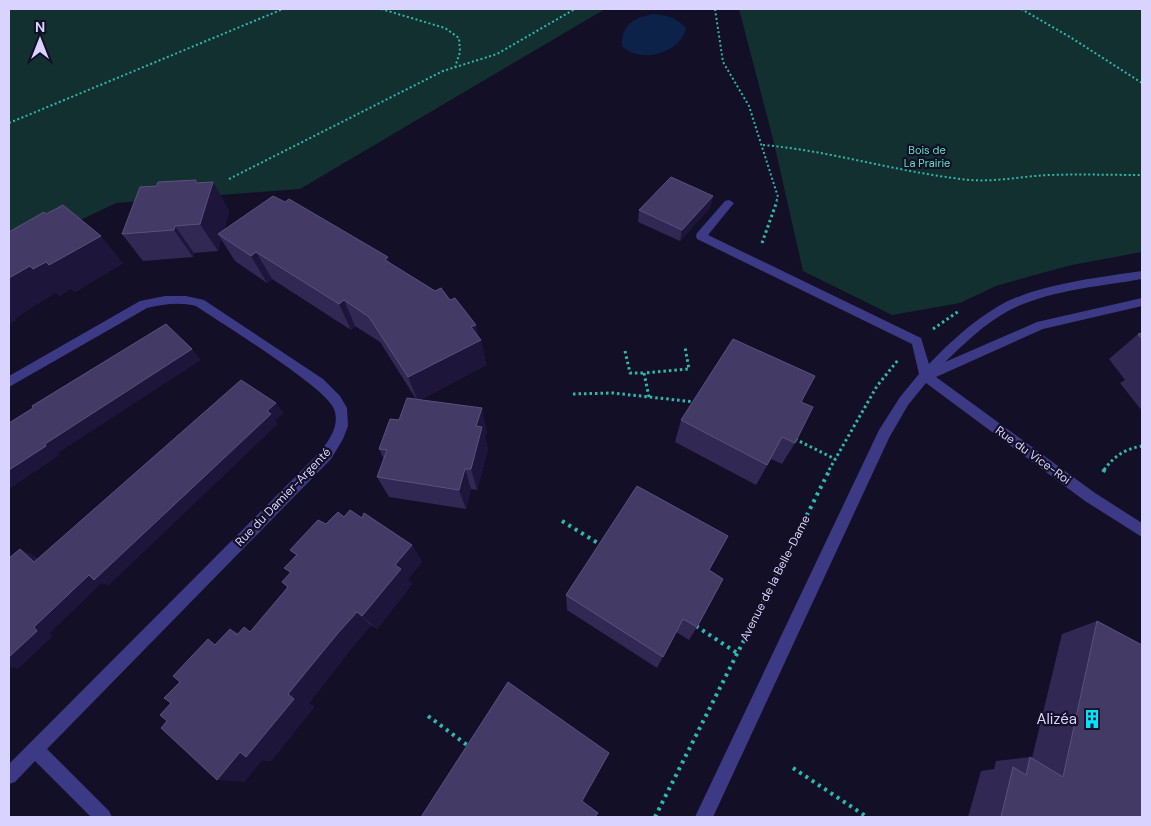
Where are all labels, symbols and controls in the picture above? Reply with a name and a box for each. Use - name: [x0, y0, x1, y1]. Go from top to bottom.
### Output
- north arrow: [15, 15, 65, 65]
- text: N: [35, 18, 45, 36]
- park label: Bois de La Prairie: [904, 143, 950, 170]
- street label: Rue du Vice-Roi: [992, 422, 1074, 488]
- street label: Rue du Damier-Argenté: [232, 444, 334, 550]
- street label: Avenue de la Belle-Dame: [736, 512, 814, 644]
- building icon: Alizéa: [1081, 708, 1103, 730]
- place label: Alizéa: [1037, 709, 1077, 729]

